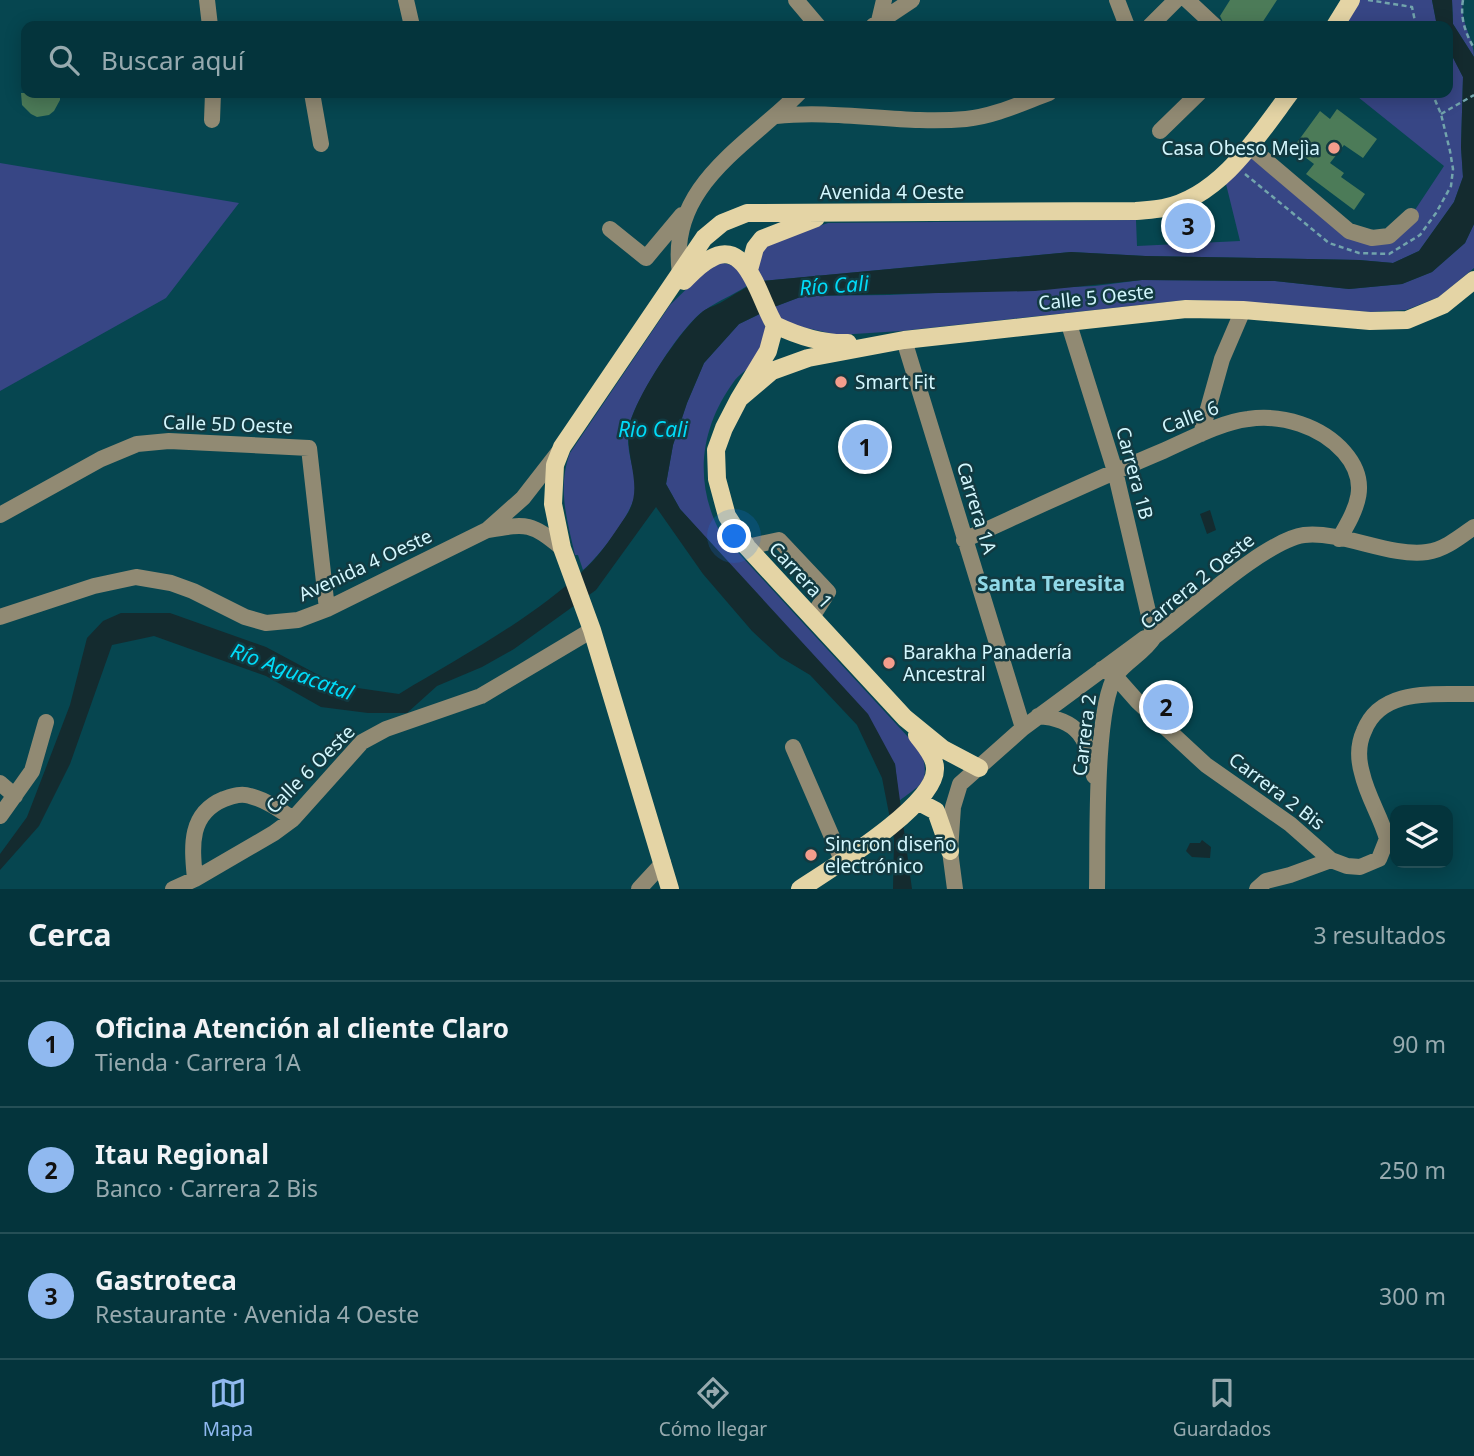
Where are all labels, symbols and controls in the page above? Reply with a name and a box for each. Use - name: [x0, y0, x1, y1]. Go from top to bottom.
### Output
- search box: [21, 21, 1453, 98]
- icon: search: [45, 41, 83, 79]
- text: Buscar aquí: [101, 42, 244, 78]
- place label: Casa Obeso Mejìa: [1161, 135, 1320, 161]
- marker: Casa Obeso Mejìa: [1326, 140, 1342, 156]
- street label: Avenida 4 Oeste: [820, 179, 964, 205]
- pin: 3: [1165, 200, 1211, 252]
- water label: Río Cali: [798, 269, 870, 301]
- street label: Calle 5 Oeste: [1037, 278, 1155, 316]
- place label: Smart Fit: [855, 369, 935, 395]
- marker: Smart Fit: [833, 374, 849, 390]
- street label: Calle 6: [1158, 394, 1222, 440]
- street label: Calle 5D Oeste: [163, 409, 293, 439]
- water label: Rio Cali: [618, 415, 688, 443]
- pin: 1: [842, 421, 888, 473]
- street label: Carrera 1B: [1110, 424, 1160, 522]
- street label: Carrera 1A: [951, 459, 1004, 558]
- your location: [717, 519, 751, 553]
- street label: Avenida 4 Oeste: [294, 523, 436, 607]
- street label: Carrera 2 Oeste: [1134, 527, 1260, 635]
- street label: Carrera 1: [763, 536, 839, 614]
- district label: Santa Teresita: [977, 569, 1125, 597]
- water label: Río Aguacatal: [227, 636, 358, 706]
- place label: Barakha Panadería Ancestral: [903, 639, 1072, 687]
- marker: Barakha Panadería Ancestral: [881, 655, 897, 671]
- pin: 2: [1143, 681, 1189, 733]
- street label: Carrera 2: [1066, 692, 1102, 778]
- street label: Calle 6 Oeste: [260, 719, 360, 819]
- street label: Carrera 2 Bis: [1224, 746, 1330, 836]
- map controls: [1390, 805, 1453, 868]
- button: layers: [1390, 805, 1453, 868]
- place label: Sincron diseño electrónico: [825, 831, 956, 879]
- marker: Sincron diseño electrónico: [803, 847, 819, 863]
- text: Cerca: [28, 914, 111, 955]
- text: 3 resultados: [1313, 919, 1446, 951]
- text: Oficina Atención al cliente Claro: [95, 1010, 509, 1046]
- text: 1: [44, 1028, 58, 1060]
- text: 90 m: [1392, 1028, 1446, 1060]
- text: Tienda · Carrera 1A: [95, 1046, 301, 1078]
- text: Itau Regional: [95, 1136, 269, 1172]
- text: 2: [44, 1154, 58, 1186]
- text: 250 m: [1379, 1154, 1446, 1186]
- text: Banco · Carrera 2 Bis: [95, 1172, 318, 1204]
- text: Gastroteca: [95, 1262, 237, 1298]
- text: 3: [44, 1280, 58, 1312]
- text: 300 m: [1379, 1280, 1446, 1312]
- text: Restaurante · Avenida 4 Oeste: [95, 1298, 419, 1330]
- tab: Mapa: [203, 1374, 253, 1442]
- tab: Cómo llegar: [659, 1374, 767, 1442]
- tab: Guardados: [1173, 1374, 1271, 1442]

